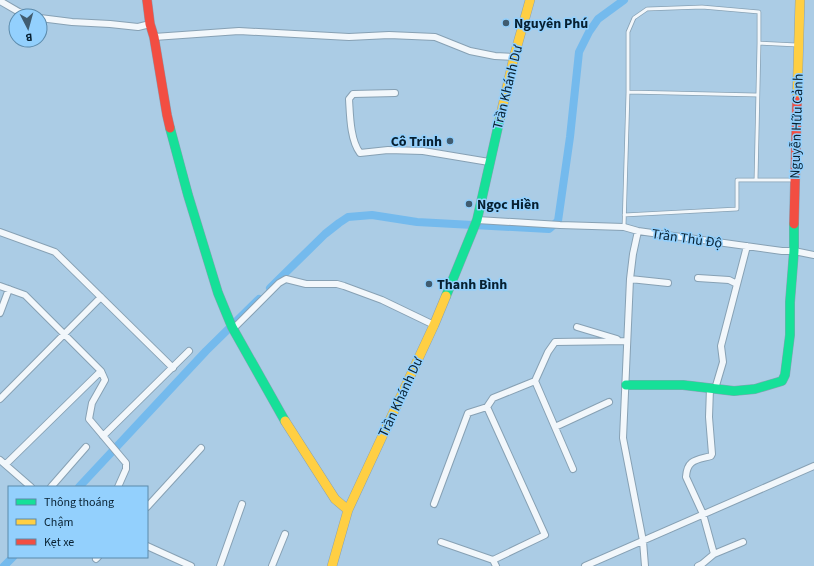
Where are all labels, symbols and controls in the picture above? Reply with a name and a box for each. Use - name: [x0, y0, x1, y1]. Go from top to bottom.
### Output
- north arrow: [8, 8, 48, 48]
- place label: Nguyên Phú: [514, 14, 588, 34]
- marker: Nguyên Phú: [501, 18, 511, 28]
- text: B: [25, 30, 33, 45]
- street label: Trần Khánh Dư: [488, 43, 528, 131]
- street label: Nguyễn Hữu Cảnh: [785, 73, 809, 179]
- place label: Cô Trinh: [391, 132, 442, 152]
- marker: Cô Trinh: [445, 136, 455, 146]
- place label: Ngọc Hiền: [477, 195, 539, 215]
- marker: Ngọc Hiền: [464, 199, 474, 209]
- street label: Trần Thủ Độ: [650, 224, 723, 254]
- place label: Thanh Bình: [437, 275, 507, 295]
- marker: Thanh Bình: [424, 279, 434, 289]
- street label: Trần Khánh Dư: [374, 354, 428, 441]
- legend: [8, 486, 148, 558]
- text: Thông thoáng: [44, 494, 114, 511]
- text: Chậm: [44, 514, 73, 531]
- text: Kẹt xe: [44, 534, 74, 551]

